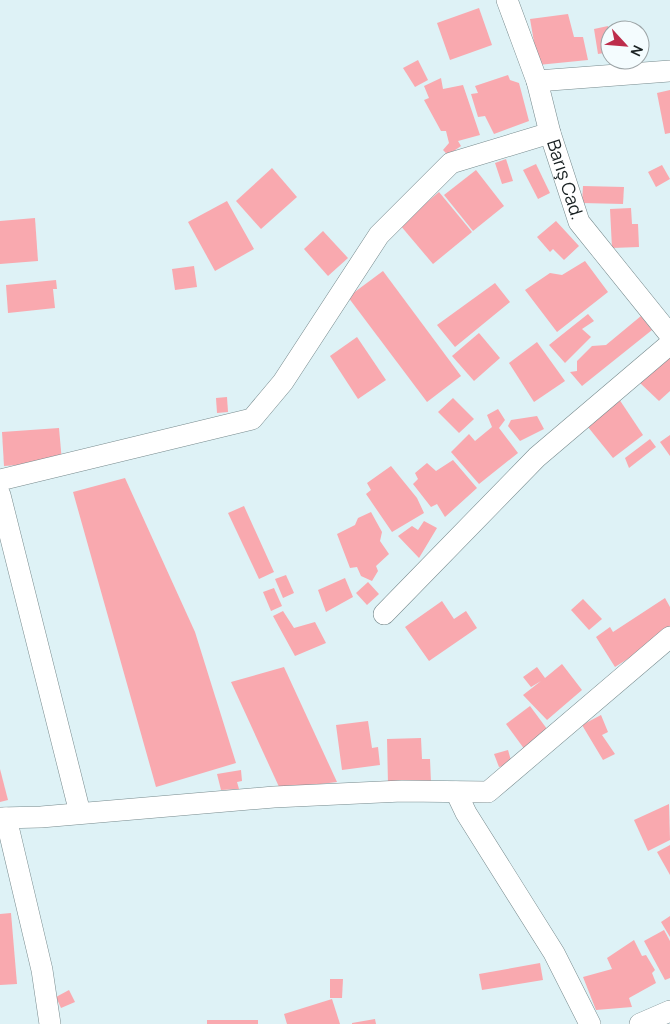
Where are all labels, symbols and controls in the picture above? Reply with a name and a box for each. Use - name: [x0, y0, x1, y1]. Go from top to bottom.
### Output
- north arrow: [600, 20, 650, 70]
- text: N: [626, 42, 648, 60]
- street label: Barış Cad.: [542, 136, 590, 222]

